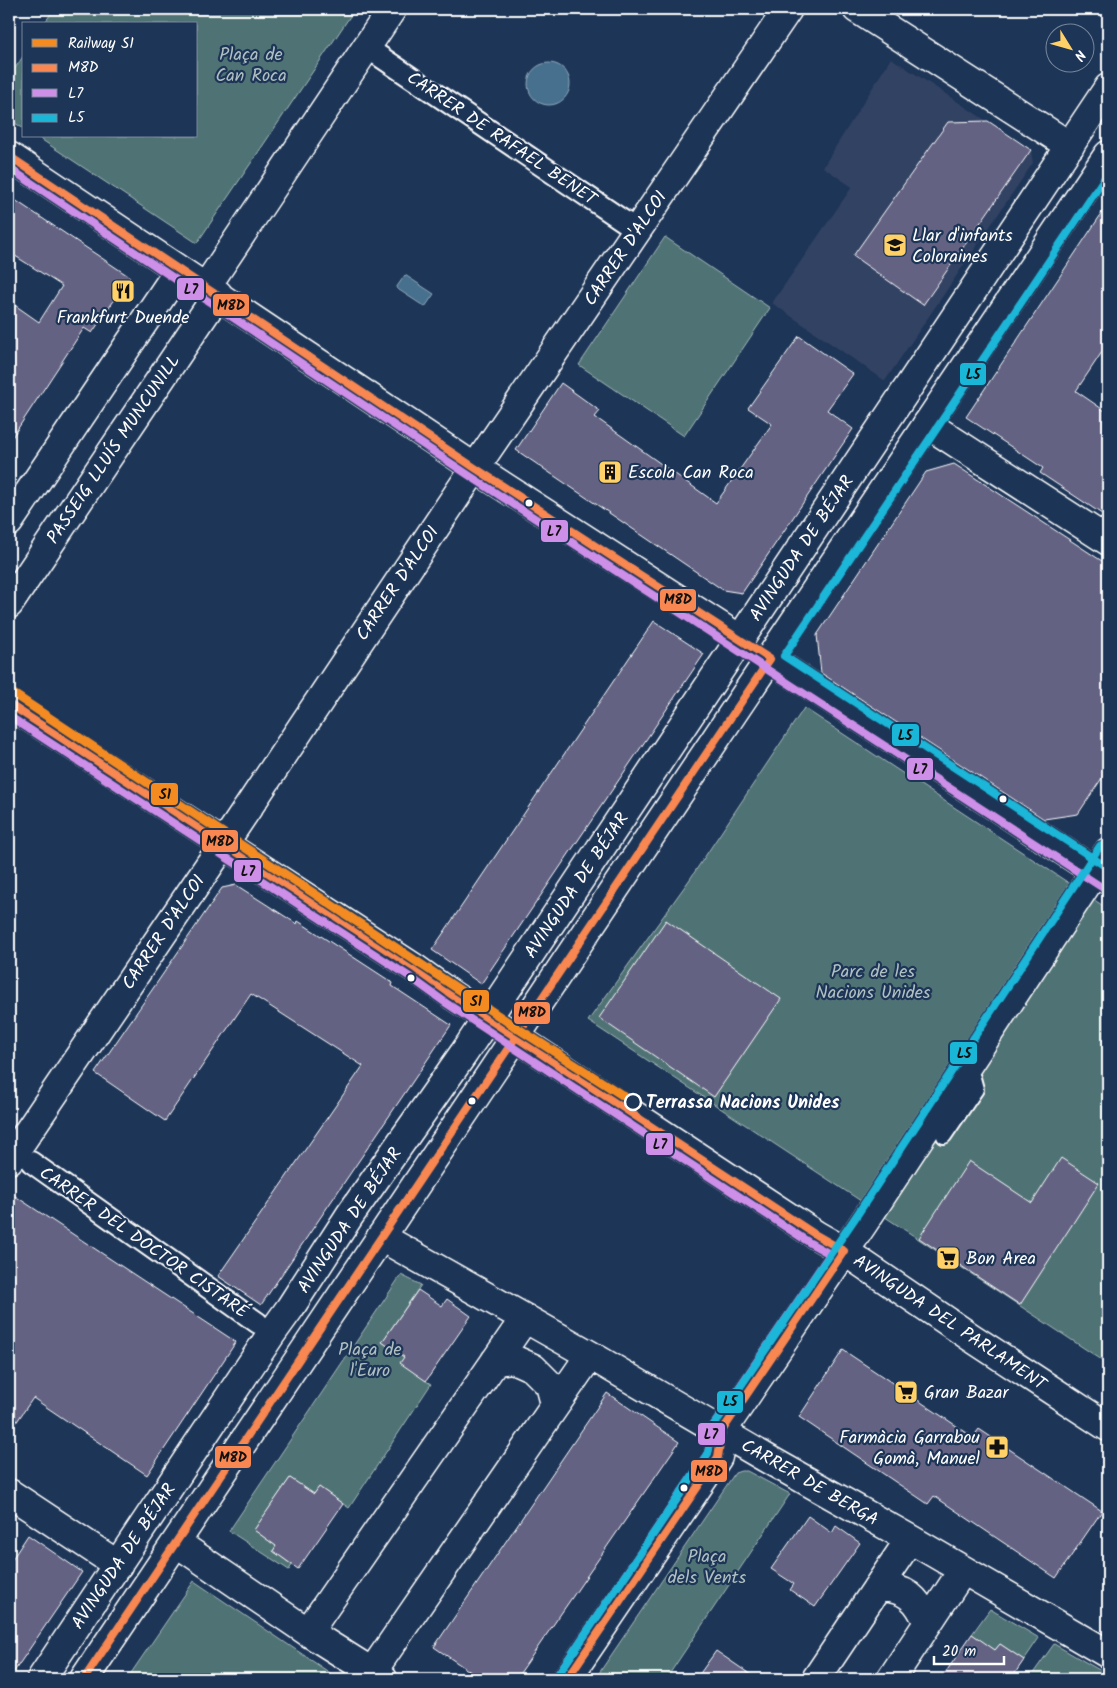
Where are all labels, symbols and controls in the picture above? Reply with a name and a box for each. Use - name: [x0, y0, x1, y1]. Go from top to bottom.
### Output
- legend: [22, 22, 198, 138]
- north arrow: [1044, 22, 1094, 72]
- text: Railway S1: [68, 32, 134, 56]
- park label: Plaça de Can Roca: [215, 41, 287, 91]
- text: N: [1068, 45, 1091, 65]
- text: M8D: [68, 56, 99, 80]
- street label: CARRER DE RAFAEL BENET: [400, 65, 603, 215]
- text: L7: [68, 82, 84, 106]
- text: L5: [68, 106, 85, 130]
- street label: CARRER D'ALCOI: [577, 185, 676, 312]
- place label: Llar d'infants Coloraines: [912, 222, 1013, 272]
- school or university icon: Llar d'infants Coloraines: [882, 232, 908, 258]
- line badge: L7: [176, 277, 205, 301]
- restaurant icon: Frankfurt Duende: [110, 278, 136, 304]
- text: L7: [184, 279, 199, 301]
- line badge: M8D: [212, 293, 250, 317]
- text: M8D: [217, 295, 245, 317]
- place label: Frankfurt Duende: [57, 304, 189, 333]
- street label: PASSEIG LLUÍS MUNCUNILL: [40, 349, 189, 550]
- line badge: L5: [959, 362, 987, 386]
- text: L5: [966, 364, 982, 386]
- building icon: Escola Can Roca: [597, 459, 623, 485]
- place label: Escola Can Roca: [628, 459, 754, 488]
- street label: AVINGUDA DE BÉJAR: [742, 470, 862, 628]
- unlabelled marker: [524, 498, 534, 508]
- line badge: L7: [540, 519, 569, 543]
- street label: CARRER D'ALCOI: [349, 520, 448, 647]
- text: L7: [547, 521, 562, 543]
- line badge: M8D: [659, 588, 697, 612]
- text: M8D: [664, 589, 692, 611]
- line badge: L5: [891, 723, 920, 747]
- text: L5: [898, 725, 914, 747]
- line badge: L7: [906, 757, 934, 781]
- text: L7: [913, 759, 928, 781]
- line badge: S1: [150, 782, 179, 806]
- text: S1: [159, 784, 172, 806]
- unlabelled marker: [998, 794, 1008, 804]
- street label: AVINGUDA DE BÉJAR: [517, 807, 637, 965]
- line badge: M8D: [201, 829, 239, 853]
- text: M8D: [206, 831, 234, 853]
- line badge: L7: [233, 859, 262, 883]
- text: L7: [241, 861, 256, 883]
- street label: CARRER D'ALCOI: [115, 869, 214, 996]
- park label: Parc de les Nacions Unides: [816, 958, 931, 1008]
- unlabelled marker: [406, 973, 416, 983]
- line badge: S1: [462, 989, 490, 1013]
- text: S1: [470, 991, 483, 1013]
- line badge: M8D: [513, 1001, 551, 1025]
- text: M8D: [518, 1002, 546, 1024]
- line badge: L5: [949, 1041, 978, 1065]
- text: L5: [957, 1043, 973, 1065]
- place label: Terrassa Nacions Unides: [646, 1089, 840, 1118]
- marker: Terrassa Nacions Unides: [624, 1093, 642, 1111]
- unlabelled marker: [467, 1096, 477, 1106]
- line badge: L7: [645, 1132, 674, 1156]
- text: L7: [653, 1134, 668, 1156]
- street label: AVINGUDA DE BÉJAR: [290, 1142, 410, 1300]
- street label: CARRER DEL DOCTOR CISTARÉ: [33, 1160, 254, 1327]
- supermarket icon: Bon Area: [935, 1245, 961, 1271]
- place label: Bon Area: [966, 1245, 1036, 1274]
- street label: AVINGUDA DEL PARLAMENT: [847, 1248, 1053, 1400]
- park label: Plaça de l'Euro: [338, 1336, 402, 1386]
- supermarket icon: Gran Bazar: [893, 1379, 919, 1405]
- place label: Gran Bazar: [924, 1379, 1009, 1408]
- line badge: L5: [716, 1390, 744, 1414]
- text: L5: [723, 1391, 739, 1413]
- line badge: L7: [697, 1422, 726, 1446]
- text: L7: [704, 1424, 719, 1446]
- place label: Farmàcia Garrabou Gomà, Manuel: [839, 1424, 981, 1474]
- street label: CARRER DE BERGA: [735, 1432, 884, 1535]
- pharmacy icon: Farmàcia Garrabou Gomà, Manuel: [984, 1434, 1010, 1460]
- line badge: M8D: [214, 1445, 252, 1469]
- text: M8D: [219, 1447, 247, 1469]
- line badge: M8D: [690, 1459, 728, 1483]
- text: M8D: [695, 1461, 723, 1483]
- street label: AVINGUDA DE BÉJAR: [64, 1478, 184, 1636]
- unlabelled marker: [679, 1483, 689, 1493]
- park label: Plaça dels Vents: [668, 1543, 746, 1593]
- scale bar: [934, 1633, 1004, 1665]
- text: 20 m: [942, 1640, 976, 1664]

